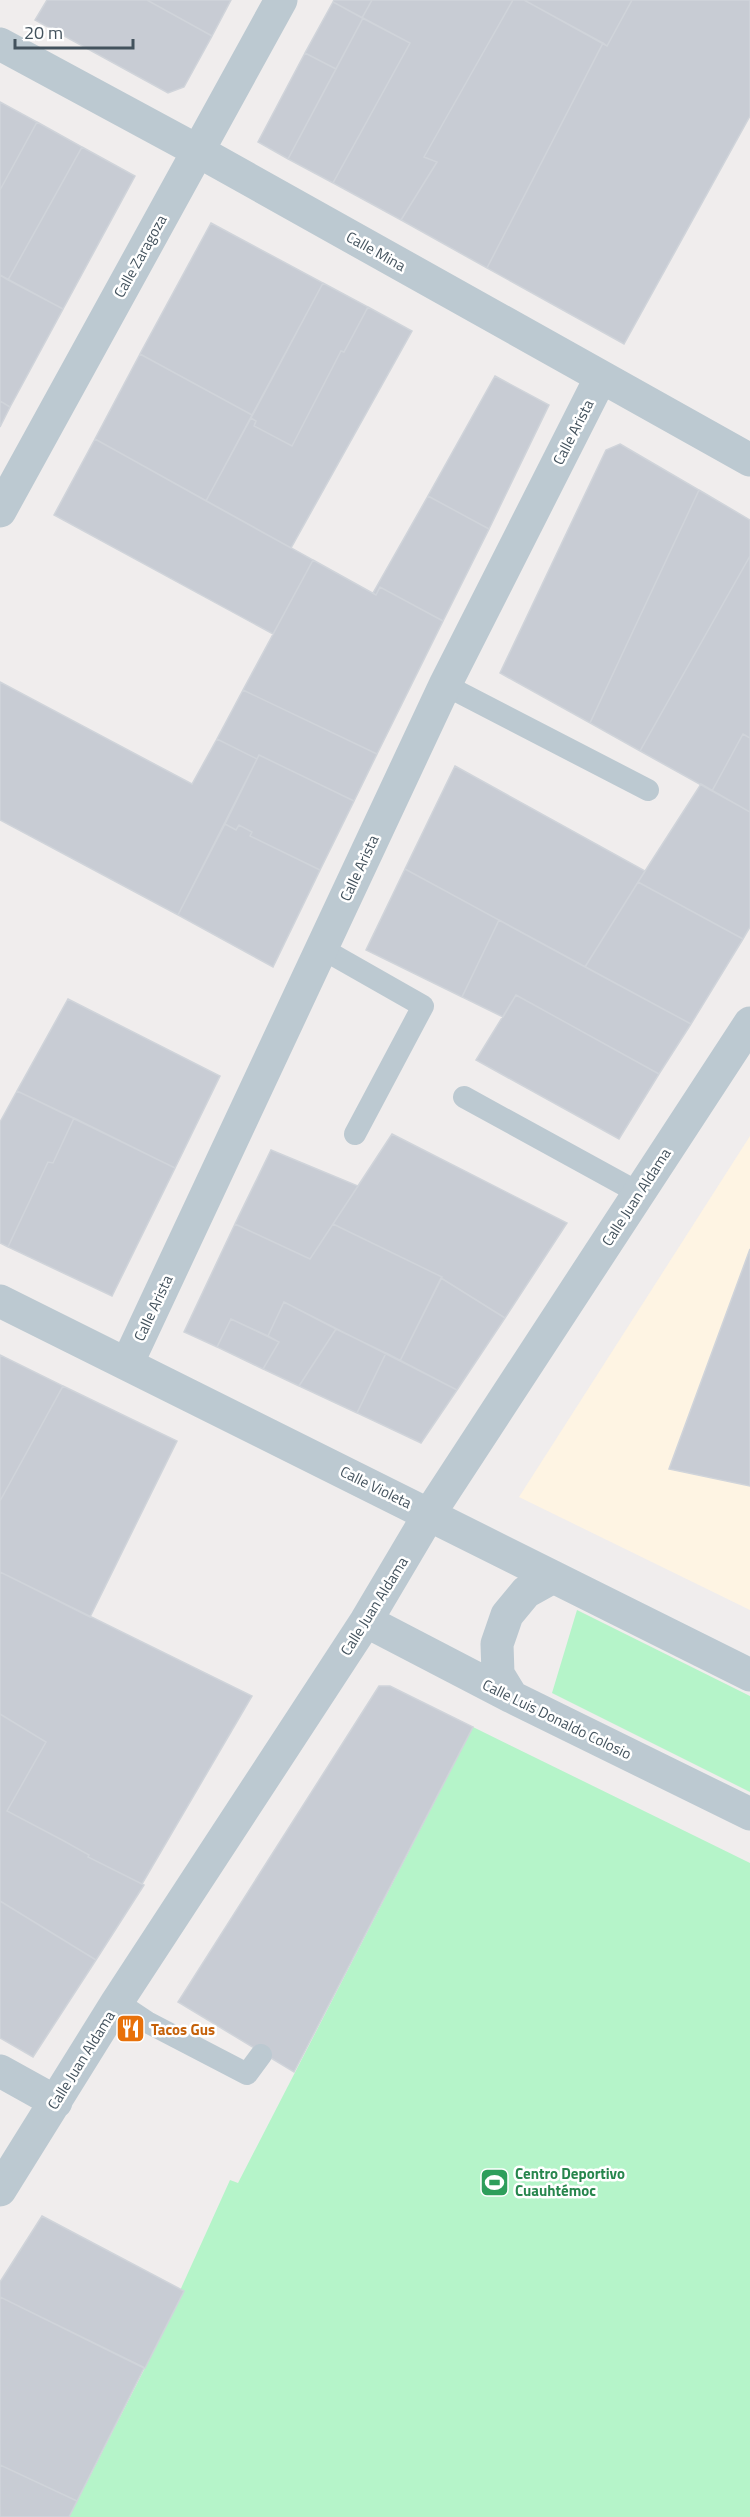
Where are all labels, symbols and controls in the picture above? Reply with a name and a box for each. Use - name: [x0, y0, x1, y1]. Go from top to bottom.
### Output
- scale bar: [15, 12, 134, 50]
- text: 20 m: [24, 19, 63, 46]
- street label: Calle Zaragoza: [108, 210, 173, 302]
- street label: Calle Mina: [342, 225, 410, 277]
- street label: Calle Arista: [547, 395, 600, 469]
- street label: Calle Arista: [334, 831, 385, 905]
- street label: Calle Juan Aldama: [596, 1143, 677, 1250]
- street label: Calle Arista: [128, 1271, 179, 1345]
- street label: Calle Violeta: [336, 1460, 416, 1514]
- street label: Calle Juan Aldama: [334, 1552, 414, 1660]
- street label: Calle Luis Donaldo Colosio: [479, 1673, 636, 1765]
- street label: Calle Juan Aldama: [41, 2006, 121, 2114]
- restaurant icon: Tacos Gus: [114, 2013, 146, 2045]
- place label: Tacos Gus: [151, 2018, 215, 2041]
- place label: Centro Deportivo Cuauhtémoc: [515, 2162, 625, 2202]
- sports icon: Centro Deportivo Cuauhtémoc: [478, 2166, 510, 2198]

